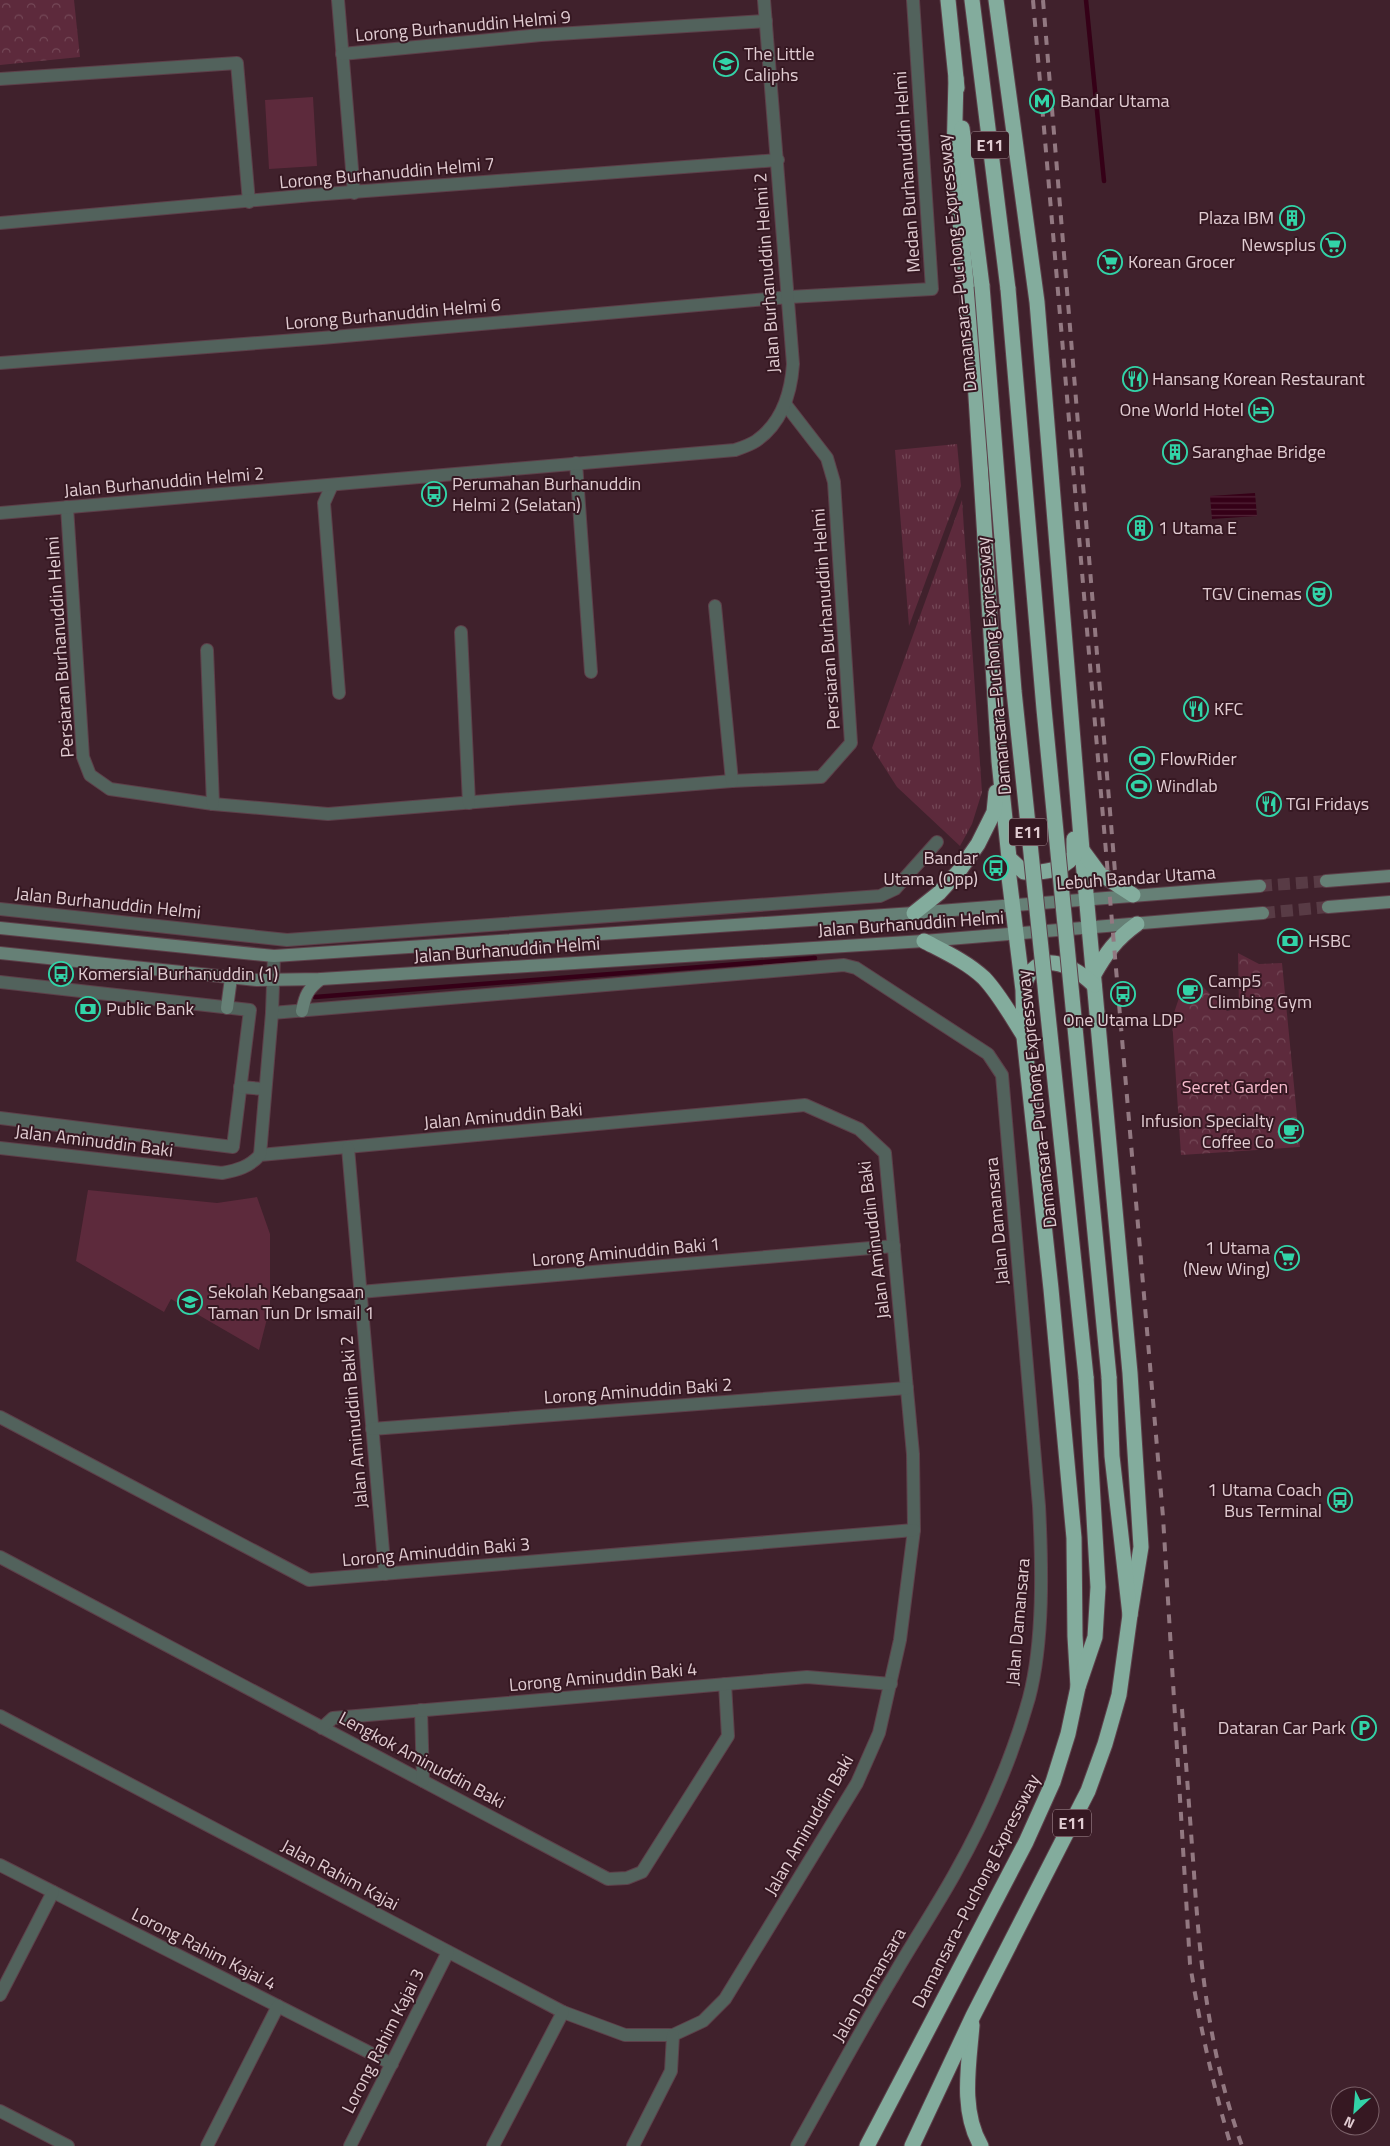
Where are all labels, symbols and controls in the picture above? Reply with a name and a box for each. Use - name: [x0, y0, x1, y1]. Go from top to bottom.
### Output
- street label: Lorong Burhanuddin Helmi 9: [354, 3, 572, 48]
- place label: The Little Caliphs: [744, 40, 815, 88]
- school or university icon: The Little Caliphs: [713, 51, 739, 77]
- street label: Medan Burhanuddin Helmi: [886, 70, 927, 274]
- place label: Bandar Utama: [1060, 87, 1170, 114]
- metro station icon: Bandar Utama: [1029, 88, 1055, 114]
- street label: Damansara–Puchong Expressway: [930, 132, 983, 393]
- road number: E11: [971, 132, 1009, 158]
- street label: Lorong Burhanuddin Helmi 7: [278, 150, 496, 195]
- street label: Jalan Burhanuddin Helmi 2: [746, 172, 787, 374]
- place label: Plaza IBM: [1198, 204, 1274, 231]
- building icon: Plaza IBM: [1279, 205, 1305, 231]
- place label: Newsplus: [1241, 231, 1316, 258]
- supermarket icon: Newsplus: [1320, 232, 1346, 258]
- place label: Korean Grocer: [1128, 248, 1235, 275]
- supermarket icon: Korean Grocer: [1097, 249, 1123, 275]
- street label: Lorong Burhanuddin Helmi 6: [284, 291, 502, 336]
- place label: Hansang Korean Restaurant: [1152, 365, 1365, 392]
- restaurant icon: Hansang Korean Restaurant: [1122, 366, 1148, 392]
- place label: One World Hotel: [1119, 396, 1244, 423]
- hotel icon: One World Hotel: [1248, 397, 1274, 423]
- place label: Saranghae Bridge: [1192, 438, 1326, 465]
- building icon: Saranghae Bridge: [1162, 439, 1188, 465]
- street label: Jalan Burhanuddin Helmi 2: [63, 459, 265, 504]
- place label: Perumahan Burhanuddin Helmi 2 (Selatan): [452, 470, 641, 518]
- bus stop icon: Perumahan Burhanuddin Helmi 2 (Selatan): [421, 481, 447, 507]
- street label: Persiaran Burhanuddin Helmi: [804, 507, 847, 731]
- place label: 1 Utama E: [1158, 514, 1237, 541]
- building icon: 1 Utama E: [1127, 515, 1153, 541]
- street label: Persiaran Burhanuddin Helmi: [38, 535, 81, 759]
- street label: Damansara–Puchong Expressway: [969, 536, 1018, 796]
- place label: TGV Cinemas: [1203, 580, 1302, 607]
- theatre icon: TGV Cinemas: [1306, 581, 1332, 607]
- place label: KFC: [1214, 695, 1244, 722]
- restaurant icon: KFC: [1183, 696, 1209, 722]
- place label: FlowRider: [1160, 745, 1237, 772]
- sports icon: FlowRider: [1129, 746, 1155, 772]
- place label: Windlab: [1156, 772, 1218, 799]
- sports icon: Windlab: [1126, 773, 1152, 799]
- place label: TGI Fridays: [1286, 790, 1369, 817]
- restaurant icon: TGI Fridays: [1256, 791, 1282, 817]
- road number: E11: [1009, 819, 1047, 846]
- place label: Bandar Utama (Opp): [883, 844, 978, 892]
- bus stop icon: Bandar Utama (Opp): [983, 855, 1009, 881]
- street label: Lebuh Bandar Utama: [1055, 858, 1217, 897]
- street label: Jalan Burhanuddin Helmi: [14, 879, 202, 926]
- street label: Jalan Burhanuddin Helmi: [817, 904, 1005, 943]
- place label: HSBC: [1308, 927, 1351, 954]
- bank icon: HSBC: [1277, 928, 1303, 954]
- street label: Jalan Burhanuddin Helmi: [413, 930, 601, 969]
- place label: Komersial Burhanuddin (1): [78, 960, 278, 987]
- bus stop icon: Komersial Burhanuddin (1): [48, 961, 74, 987]
- place label: Camp5 Climbing Gym: [1208, 967, 1312, 1015]
- street label: Damansara–Puchong Expressway: [1010, 968, 1063, 1229]
- cafe icon: Camp5 Climbing Gym: [1177, 978, 1203, 1004]
- bus stop icon: One Utama LDP: [1110, 981, 1136, 1007]
- place label: Public Bank: [106, 995, 194, 1022]
- bank icon: Public Bank: [75, 996, 101, 1022]
- place label: One Utama LDP: [1063, 1006, 1184, 1033]
- park label: Secret Garden: [1182, 1073, 1288, 1100]
- street label: Jalan Aminuddin Baki: [422, 1095, 583, 1136]
- place label: Infusion Specialty Coffee Co: [1141, 1107, 1274, 1155]
- street label: Jalan Aminuddin Baki: [13, 1117, 175, 1164]
- cafe icon: Infusion Specialty Coffee Co: [1278, 1118, 1304, 1144]
- street label: Jalan Damansara: [977, 1156, 1016, 1286]
- street label: Jalan Aminuddin Baki: [850, 1159, 897, 1321]
- street label: Lorong Aminuddin Baki 1: [531, 1230, 721, 1273]
- place label: 1 Utama (New Wing): [1183, 1234, 1270, 1282]
- supermarket icon: 1 Utama (New Wing): [1274, 1245, 1300, 1271]
- place label: Sekolah Kebangsaan Taman Tun Dr Ismail 1: [208, 1278, 374, 1326]
- school or university icon: Sekolah Kebangsaan Taman Tun Dr Ismail 1: [177, 1289, 203, 1315]
- street label: Jalan Aminuddin Baki 2: [333, 1335, 375, 1510]
- street label: Lorong Aminuddin Baki 2: [543, 1370, 733, 1411]
- place label: 1 Utama Coach Bus Terminal: [1207, 1476, 1322, 1524]
- bus stop icon: 1 Utama Coach Bus Terminal: [1327, 1487, 1353, 1513]
- street label: Lorong Aminuddin Baki 3: [341, 1530, 531, 1573]
- street label: Jalan Damansara: [998, 1557, 1037, 1687]
- street label: Lorong Aminuddin Baki 4: [508, 1655, 698, 1698]
- street label: Lengkok Aminuddin Baki: [334, 1704, 510, 1815]
- place label: Dataran Car Park: [1218, 1714, 1346, 1741]
- parking icon: Dataran Car Park: [1351, 1715, 1377, 1741]
- street label: Jalan Aminuddin Baki: [757, 1749, 860, 1900]
- street label: Damansara–Puchong Expressway: [905, 1769, 1047, 2012]
- road number: E11: [1053, 1810, 1091, 1836]
- street label: Jalan Rahim Kajai: [277, 1832, 404, 1917]
- street label: Lorong Rahim Kajai 4: [127, 1900, 281, 1997]
- street label: Jalan Damansara: [825, 1923, 912, 2047]
- street label: Lorong Rahim Kajai 3: [334, 1964, 431, 2118]
- north arrow: [1330, 2086, 1380, 2136]
- text: N: [1340, 2112, 1358, 2135]

